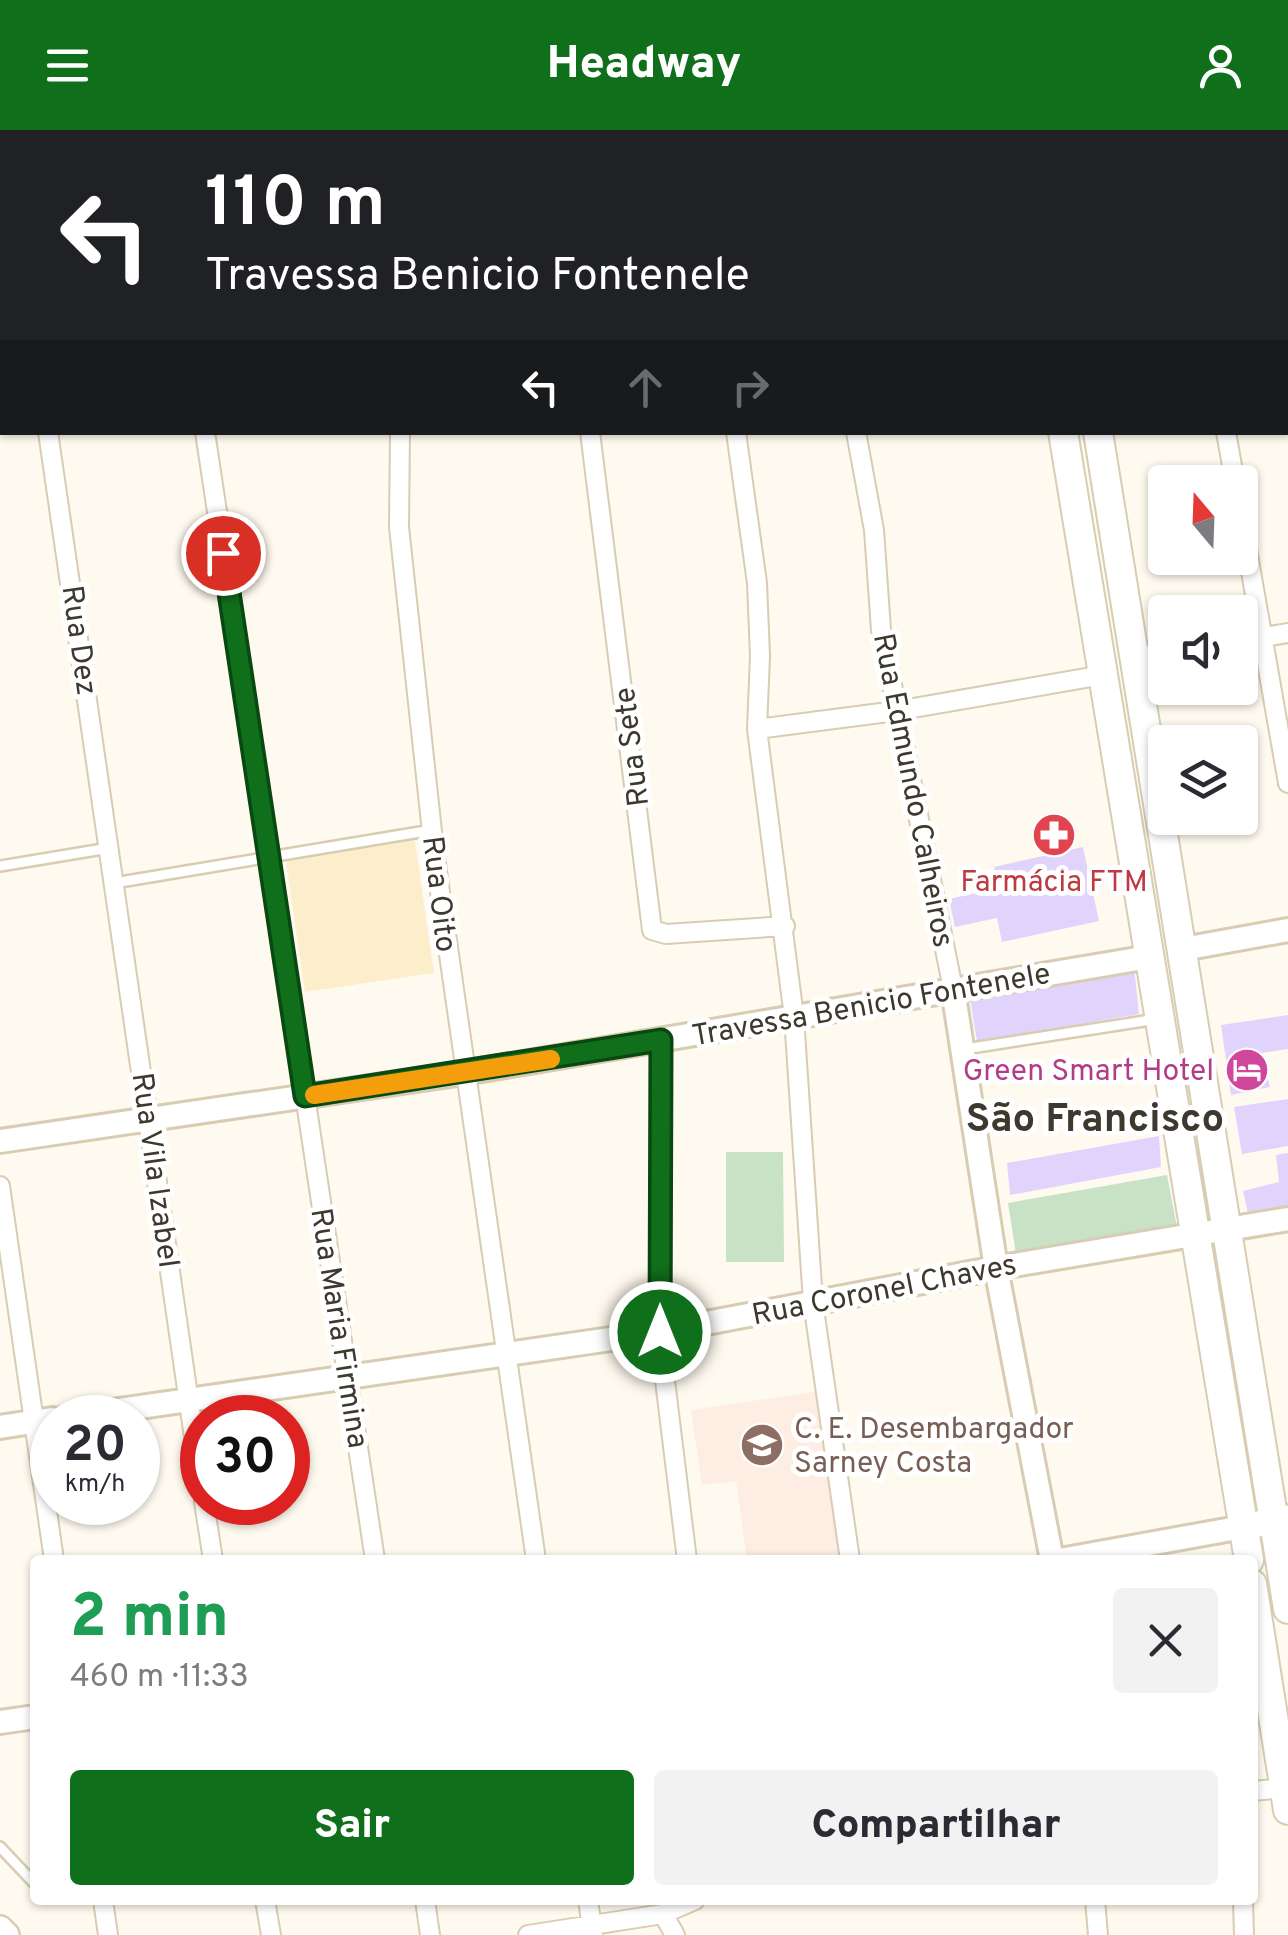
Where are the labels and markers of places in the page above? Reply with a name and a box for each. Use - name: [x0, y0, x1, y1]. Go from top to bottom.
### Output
- pin: [181, 511, 266, 596]
- pharmacy icon: Farmácia FTM: [1031, 812, 1077, 858]
- place label: Farmácia FTM: [960, 865, 1148, 902]
- hotel icon: Green Smart Hotel: [1224, 1047, 1270, 1093]
- place label: Green Smart Hotel: [963, 1054, 1214, 1091]
- place label: C. E. Desembargador Sarney Costa: [794, 1412, 1074, 1483]
- school or university icon: C. E. Desembargador Sarney Costa: [739, 1422, 785, 1468]

